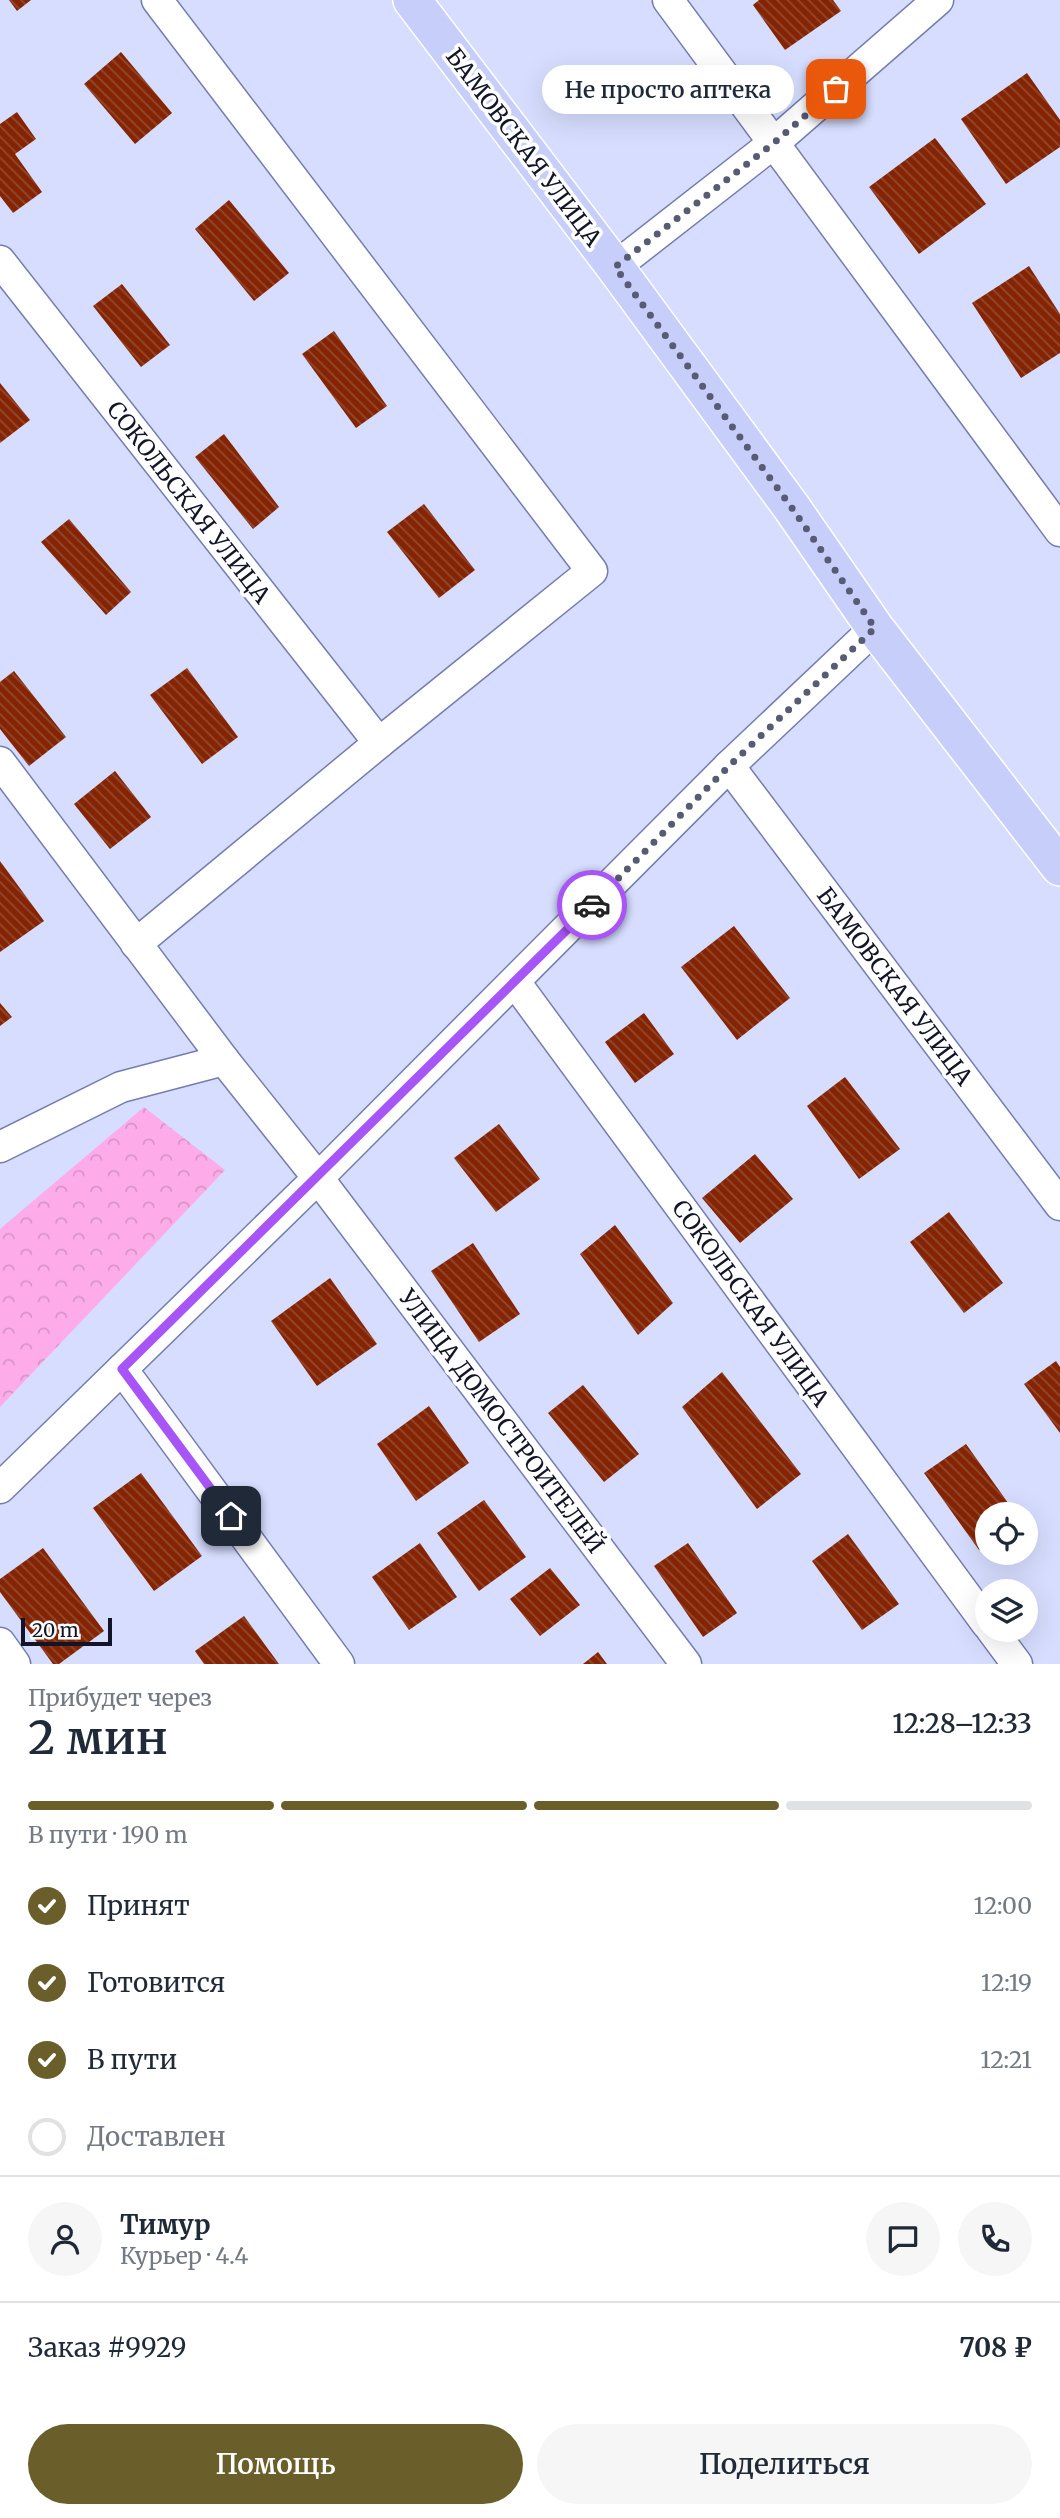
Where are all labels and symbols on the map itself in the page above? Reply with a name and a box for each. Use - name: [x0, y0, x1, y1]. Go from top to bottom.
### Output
- street label: БАМОВСКАЯ УЛИЦА: [440, 42, 609, 253]
- pin: [806, 59, 866, 119]
- callout: Не просто аптека: [542, 64, 794, 114]
- street label: СОКОЛЬСКАЯ УЛИЦА: [101, 395, 277, 609]
- courier: [557, 870, 627, 940]
- street label: БАМОВСКАЯ УЛИЦА: [811, 881, 980, 1092]
- street label: СОКОЛЬСКАЯ УЛИЦА: [666, 1194, 836, 1413]
- street label: УЛИЦА ДОМОСТРОИТЕЛЕЙ: [393, 1283, 611, 1559]
- pin: [201, 1486, 261, 1546]
- scale bar: [21, 1615, 112, 1647]

